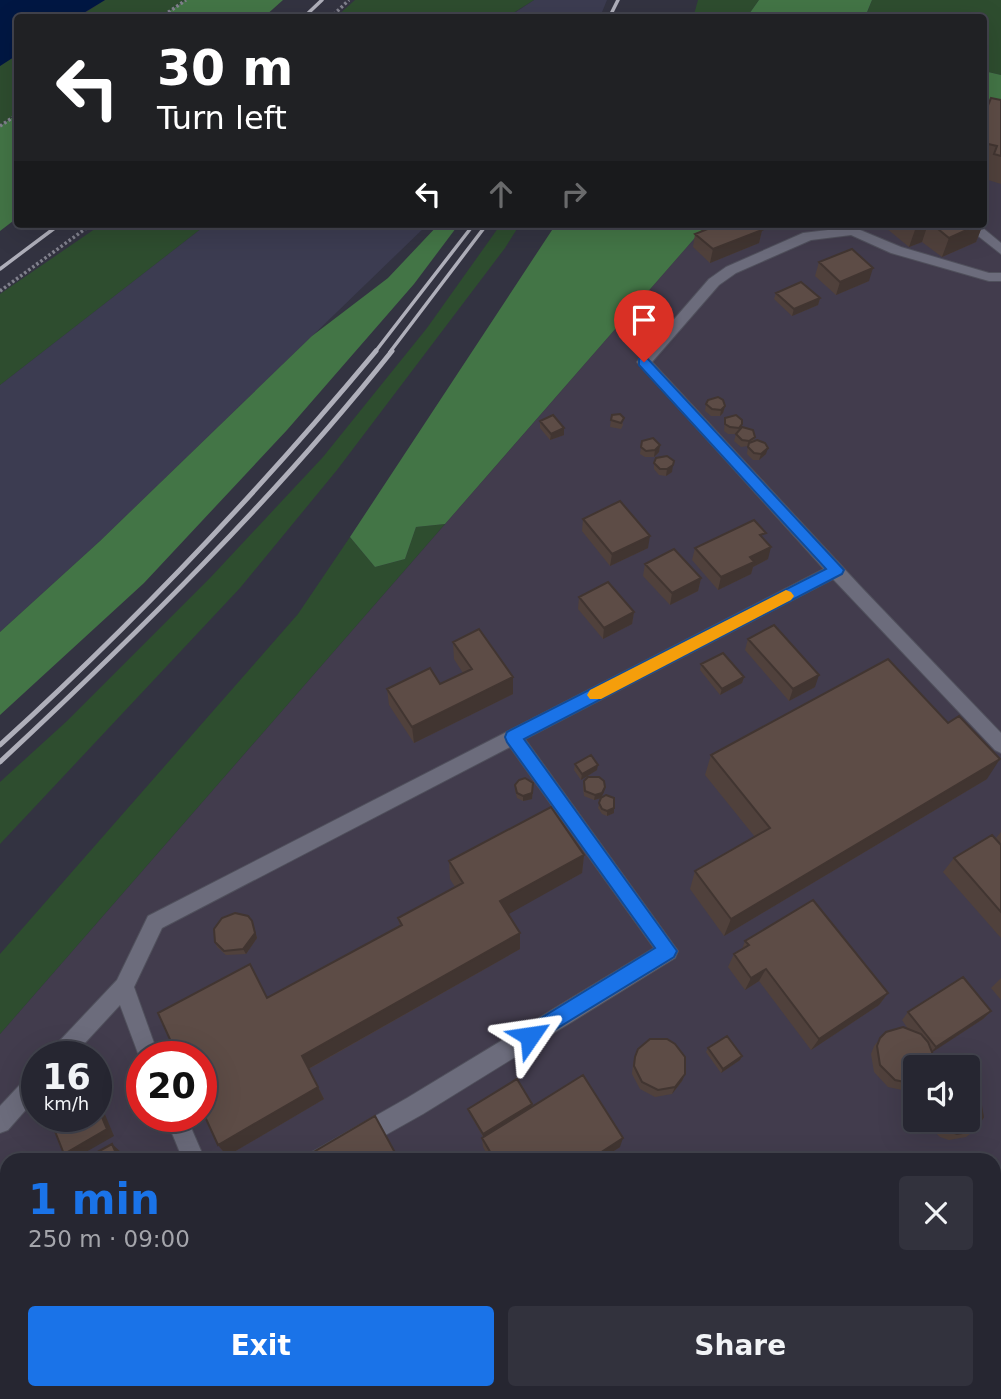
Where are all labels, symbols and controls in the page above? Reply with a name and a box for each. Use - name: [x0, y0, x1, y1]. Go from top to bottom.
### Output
- text: 30 m: [157, 40, 293, 97]
- icon: left: [42, 42, 133, 133]
- text: Turn left: [157, 99, 287, 137]
- icon: left: [409, 175, 447, 213]
- icon: ahead: [482, 175, 520, 213]
- icon: right: [555, 175, 593, 213]
- pin: [614, 290, 674, 362]
- icon: arrive: [625, 301, 663, 339]
- position arrow: [493, 999, 567, 1073]
- speed limit sign: 20: [126, 1041, 217, 1132]
- map controls: [903, 1055, 980, 1132]
- button: sound: [903, 1055, 980, 1132]
- text: 16: [42, 1057, 91, 1097]
- text: km/h: [44, 1093, 89, 1114]
- text: 1 min: [28, 1175, 160, 1224]
- button: close: [899, 1176, 973, 1250]
- text: 250 m · 09:00: [28, 1226, 190, 1252]
- button: Exit: [28, 1306, 494, 1386]
- button: Share: [508, 1306, 973, 1386]

